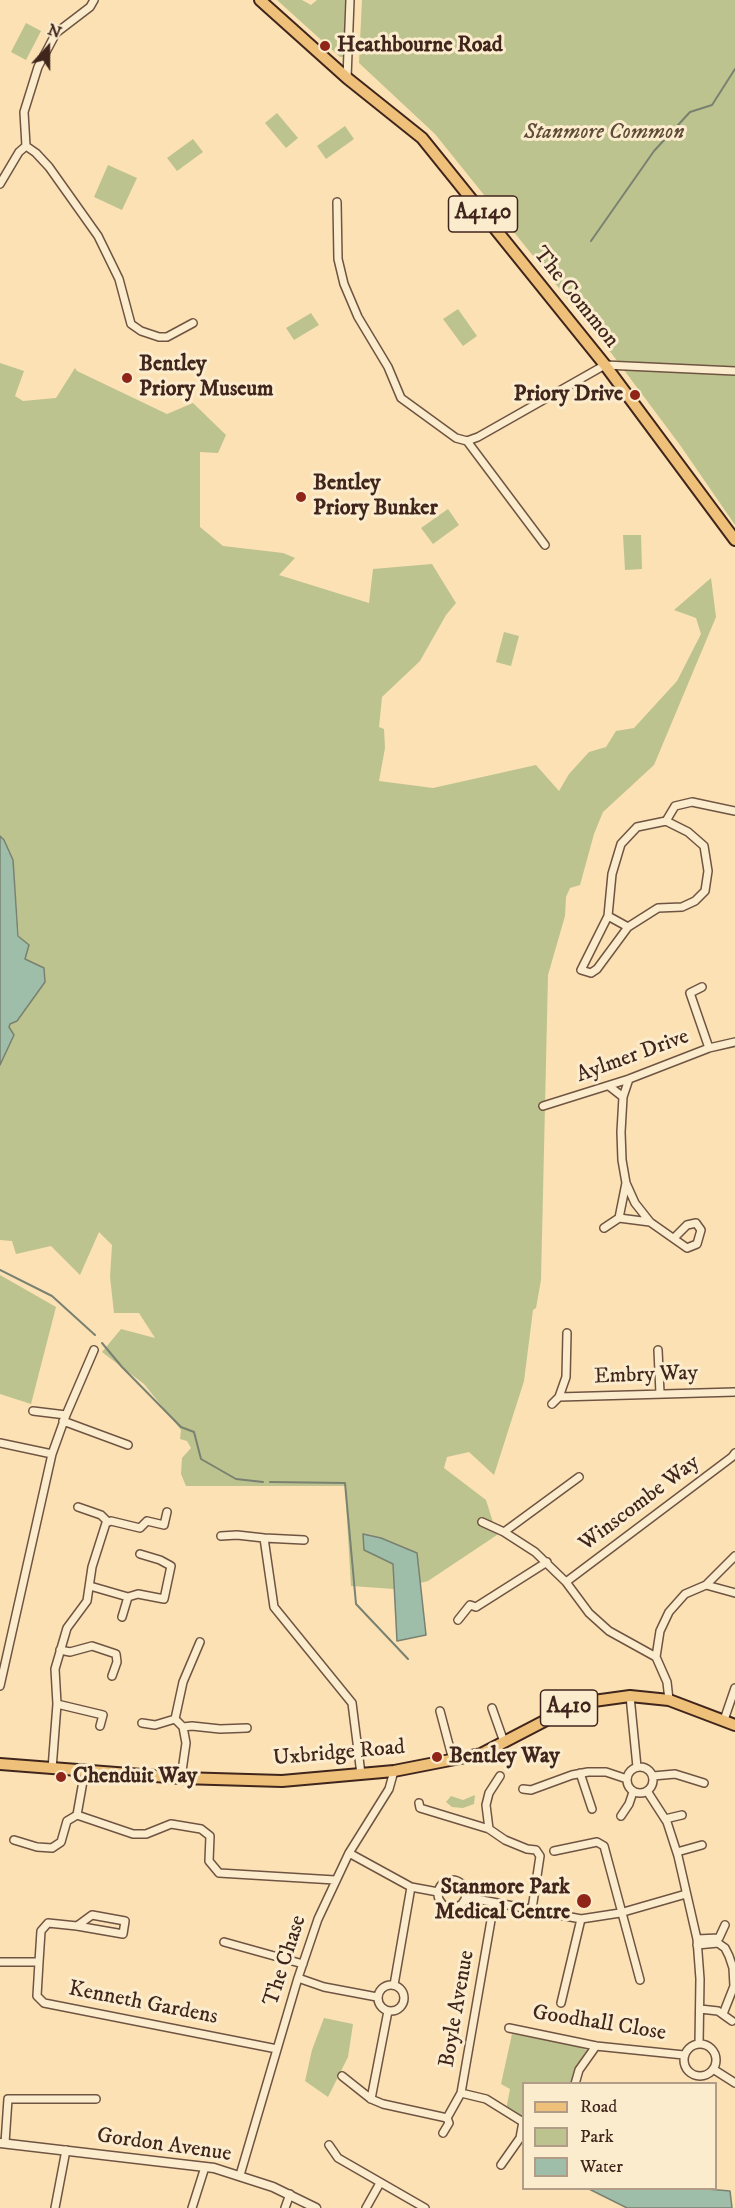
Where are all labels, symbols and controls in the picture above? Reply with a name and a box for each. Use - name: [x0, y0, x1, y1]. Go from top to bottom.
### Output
- north arrow: [18, 18, 78, 78]
- text: N: [45, 20, 64, 43]
- place label: Heathbourne Road: [337, 33, 503, 59]
- marker: Heathbourne Road: [318, 39, 332, 53]
- park label: Stanmore Common: [524, 120, 684, 146]
- road number: A4140: [448, 196, 518, 232]
- street label: The Common: [526, 242, 624, 354]
- place label: Bentley Priory Museum: [139, 352, 274, 404]
- marker: Bentley Priory Museum: [120, 371, 134, 385]
- place label: Priory Drive: [513, 382, 623, 408]
- marker: Priory Drive: [628, 388, 642, 402]
- place label: Bentley Priory Bunker: [313, 471, 438, 522]
- marker: Bentley Priory Bunker: [294, 490, 308, 504]
- street label: Aylmer Drive: [573, 1024, 693, 1090]
- street label: Embry Way: [594, 1361, 698, 1391]
- street label: Winscombe Way: [575, 1450, 705, 1558]
- road number: A410: [540, 1690, 598, 1726]
- street label: Uxbridge Road: [272, 1735, 406, 1773]
- place label: Bentley Way: [449, 1744, 560, 1770]
- marker: Bentley Way: [430, 1750, 444, 1764]
- place label: Chenduit Way: [73, 1764, 197, 1790]
- marker: Chenduit Way: [54, 1770, 68, 1784]
- place label: Stanmore Park Medical Centre: [435, 1875, 570, 1927]
- marker: Stanmore Park Medical Centre: [575, 1892, 593, 1910]
- street label: The Chase: [259, 1912, 313, 2010]
- street label: Boyle Avenue: [435, 1948, 481, 2070]
- street label: Kenneth Gardens: [66, 1977, 220, 2031]
- street label: Goodhall Close: [530, 2000, 668, 2048]
- legend: [522, 2082, 717, 2190]
- text: Road: [580, 2096, 617, 2118]
- street label: Gordon Avenue: [95, 2124, 233, 2168]
- text: Park: [580, 2126, 614, 2148]
- text: Water: [580, 2156, 623, 2178]

